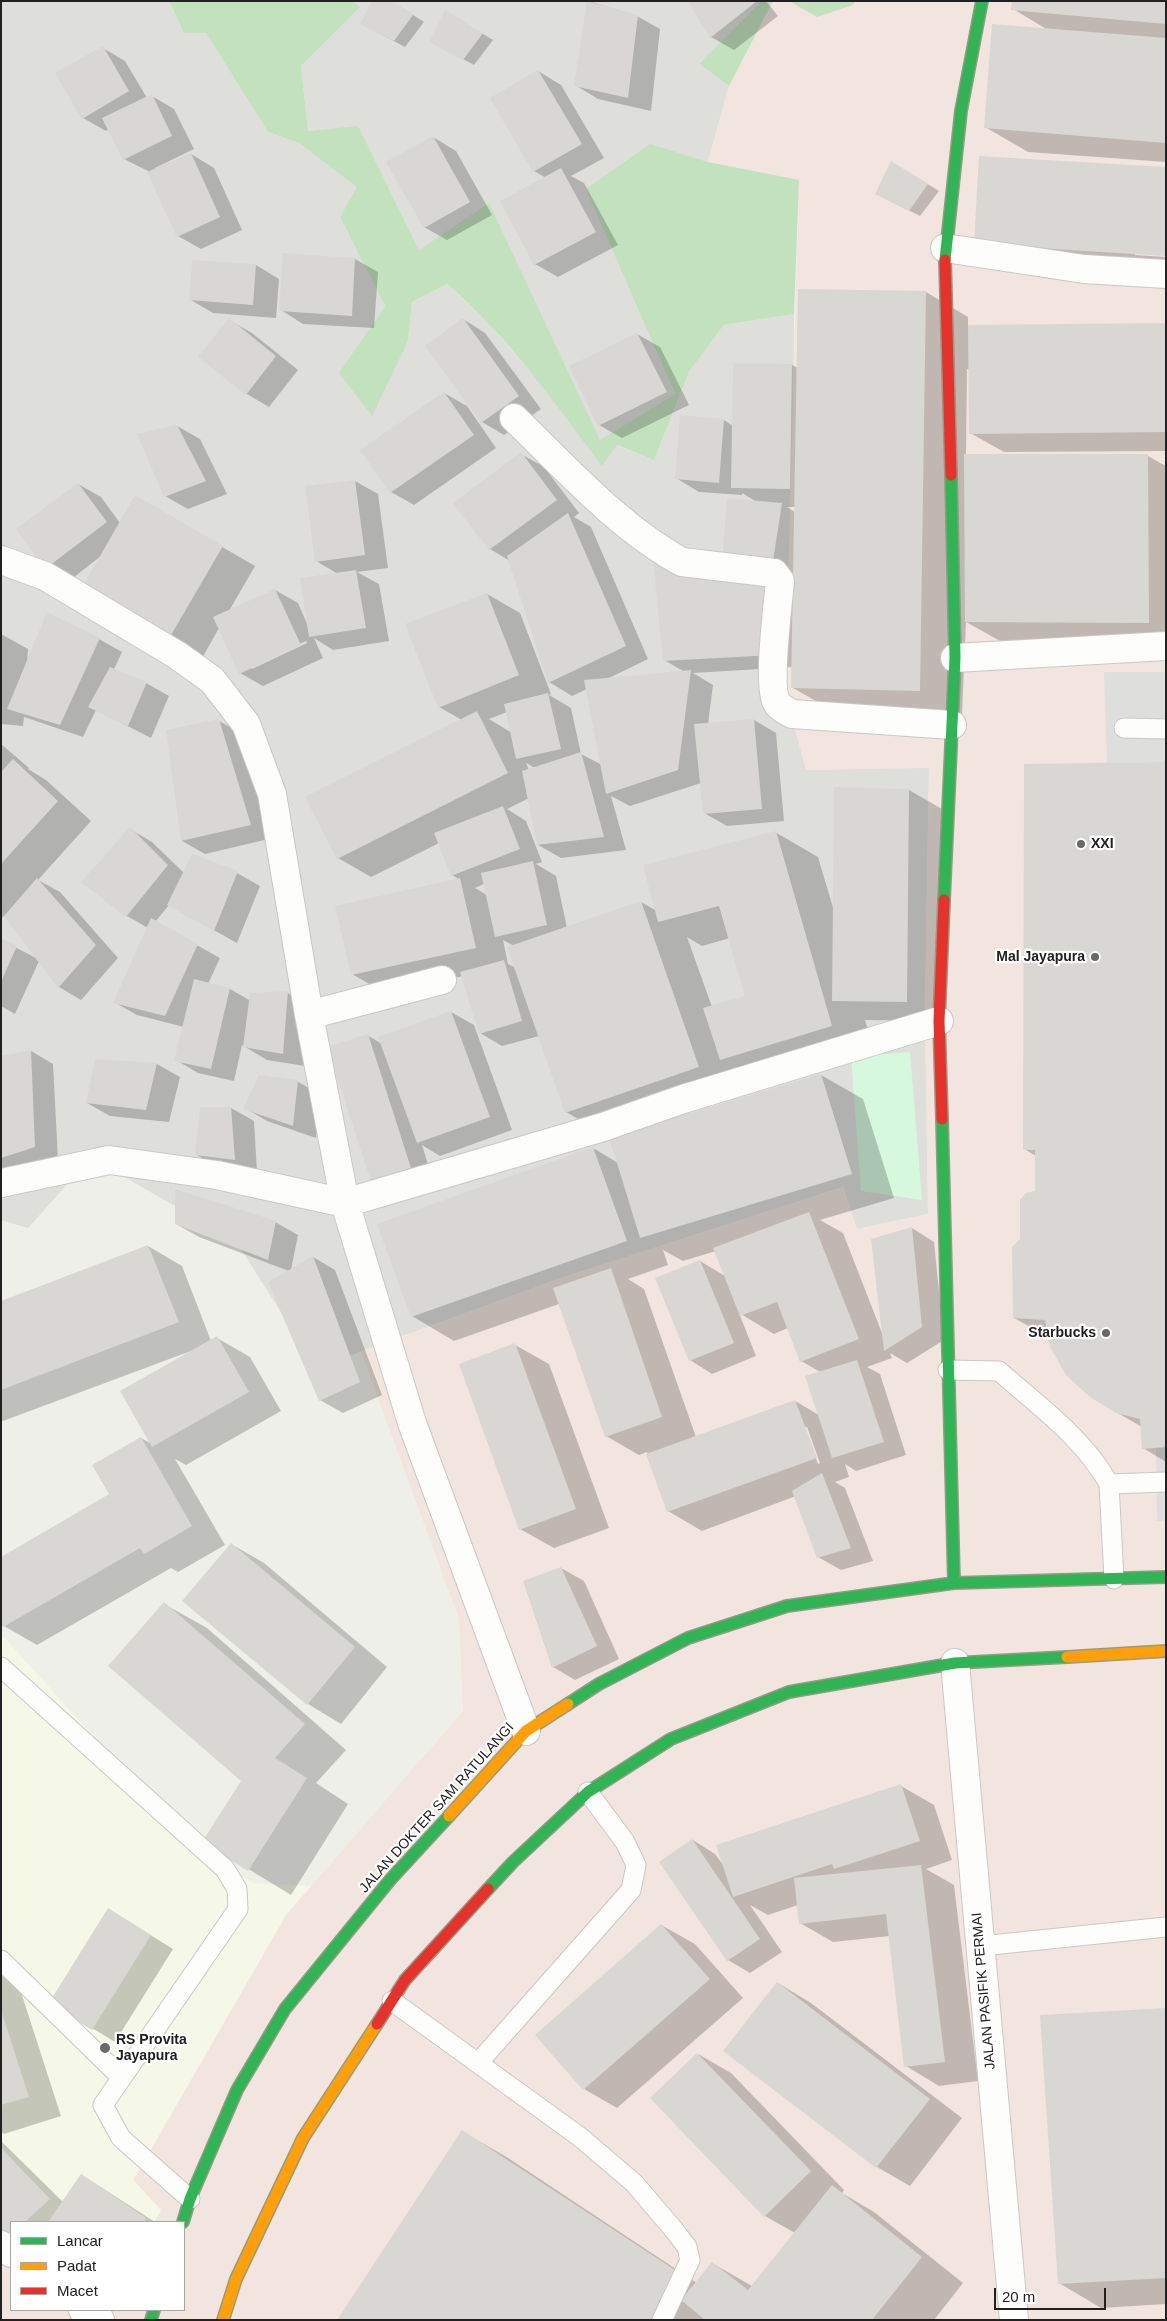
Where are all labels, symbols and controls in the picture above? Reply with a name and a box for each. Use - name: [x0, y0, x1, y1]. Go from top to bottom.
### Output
- place label: XXI: [1091, 836, 1114, 852]
- marker: XXI: [1075, 838, 1087, 850]
- place label: Mal Jayapura: [996, 949, 1085, 965]
- marker: Mal Jayapura: [1089, 951, 1101, 963]
- place label: Starbucks: [1028, 1325, 1096, 1341]
- marker: Starbucks: [1100, 1327, 1112, 1339]
- street label: JALAN DOKTER SAM RATULANGI: [356, 1720, 518, 1896]
- street label: JALAN PASIFIK PERMAI: [969, 1912, 999, 2070]
- place label: RS Provita Jayapura: [116, 2032, 187, 2064]
- marker: RS Provita Jayapura: [98, 2041, 112, 2055]
- legend: [10, 2221, 185, 2311]
- text: Lancar: [57, 2232, 103, 2249]
- text: Padat: [57, 2257, 96, 2274]
- scale bar: [997, 2278, 1110, 2310]
- text: Macet: [57, 2282, 98, 2299]
- text: 20 m: [1002, 2288, 1035, 2305]

